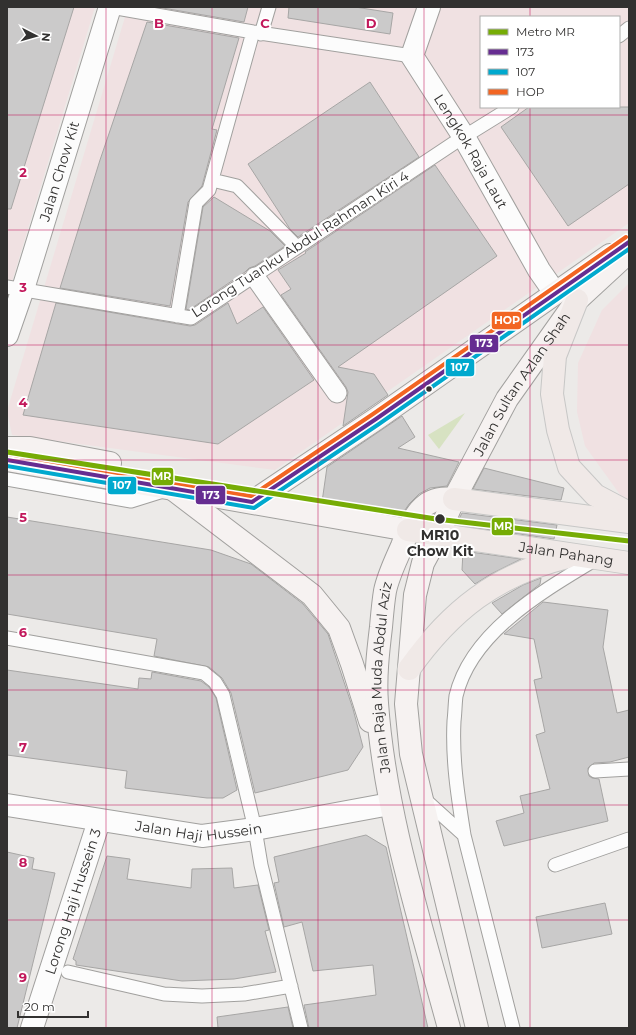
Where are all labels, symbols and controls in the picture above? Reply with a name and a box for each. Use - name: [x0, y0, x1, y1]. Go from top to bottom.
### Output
- text: B: [154, 15, 164, 31]
- text: C: [260, 15, 270, 31]
- text: D: [366, 15, 377, 31]
- north arrow: [16, 16, 56, 56]
- legend: [480, 16, 620, 108]
- text: Metro MR: [516, 24, 575, 39]
- text: N: [39, 32, 53, 42]
- text: 173: [516, 44, 534, 59]
- text: 107: [516, 64, 535, 79]
- text: HOP: [516, 84, 544, 99]
- street label: Lengkok Raja Laut: [430, 91, 512, 212]
- street label: Jalan Chow Kit: [35, 119, 83, 224]
- text: 2: [19, 164, 27, 180]
- street label: Lorong Tuanku Abdul Rahman Kiri 4: [188, 166, 413, 321]
- text: 3: [18, 279, 27, 295]
- street label: Jalan Sultan Azlan Shah: [469, 309, 574, 460]
- line badge: HOP: [491, 311, 522, 330]
- text: HOP: [494, 313, 520, 327]
- line badge: 173: [469, 334, 499, 353]
- text: 173: [475, 336, 493, 350]
- line badge: 107: [445, 358, 475, 377]
- text: 107: [451, 360, 469, 374]
- unlabelled marker: [424, 384, 434, 394]
- text: 4: [19, 394, 28, 410]
- line badge: MR: [151, 467, 174, 486]
- text: MR: [153, 469, 171, 483]
- line badge: 107: [107, 476, 137, 495]
- text: 107: [113, 478, 131, 492]
- line badge: 173: [195, 485, 226, 505]
- text: 173: [202, 488, 220, 502]
- text: 5: [19, 509, 27, 525]
- marker: MR10 Chow Kit: [433, 512, 447, 526]
- line badge: MR: [491, 517, 514, 536]
- text: MR: [494, 519, 512, 533]
- place label: MR10 Chow Kit: [407, 526, 473, 560]
- street label: Jalan Pahang: [517, 538, 615, 570]
- street label: Jalan Raja Muda Abdul Aziz: [367, 579, 396, 776]
- text: 6: [19, 624, 28, 640]
- text: 7: [19, 739, 27, 755]
- street label: Jalan Haji Hussein: [133, 816, 263, 845]
- street label: Lorong Haji Hussein 3: [41, 826, 105, 977]
- text: 8: [19, 854, 28, 870]
- text: 9: [19, 969, 27, 985]
- scale bar: [18, 993, 88, 1019]
- text: 20 m: [24, 999, 55, 1014]

